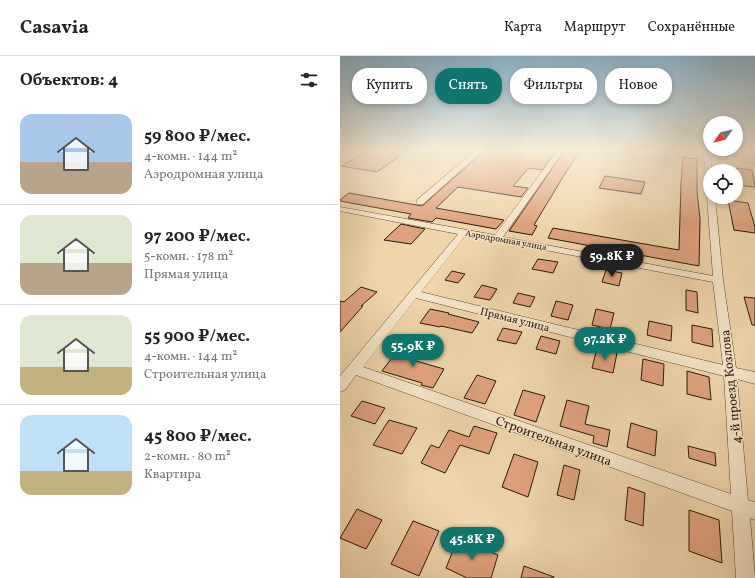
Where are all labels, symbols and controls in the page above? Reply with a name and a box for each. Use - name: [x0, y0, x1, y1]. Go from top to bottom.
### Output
- text: Casavia: [20, 15, 89, 41]
- text: Карта: [504, 18, 542, 37]
- text: Маршрут: [564, 18, 626, 37]
- text: Сохранённые: [648, 18, 735, 37]
- chip: Купить: [352, 68, 427, 104]
- chip: Снять: [435, 68, 502, 104]
- chip: Фильтры: [510, 68, 597, 104]
- chip: Новое: [605, 68, 672, 104]
- text: Объектов: 4: [20, 69, 118, 92]
- icon: filters: [298, 69, 320, 91]
- north arrow: [703, 116, 743, 156]
- map controls: [703, 116, 743, 204]
- text: 59 800 ₽/мес.: [144, 125, 251, 148]
- icon: home: [52, 130, 100, 178]
- text: 4-комн. · 144 m²: [144, 148, 237, 166]
- button: locate: [703, 164, 743, 204]
- text: Аэродромная улица: [144, 166, 263, 184]
- text: 97 200 ₽/мес.: [144, 225, 251, 248]
- street label: Аэродромная улица: [464, 227, 548, 254]
- icon: home: [52, 231, 100, 279]
- pin: 59.8K ₽: [575, 244, 649, 278]
- text: 5-комн. · 178 m²: [144, 248, 233, 266]
- text: 59.8K ₽: [589, 248, 635, 266]
- text: Прямая улица: [144, 266, 228, 284]
- street label: Прямая улица: [478, 305, 552, 336]
- text: 55 900 ₽/мес.: [144, 325, 250, 348]
- pin: 97.2K ₽: [568, 327, 642, 361]
- street label: 4-й проезд Козлова: [717, 329, 747, 445]
- icon: home: [52, 331, 100, 379]
- text: 97.2K ₽: [583, 331, 627, 349]
- pin: 55.9K ₽: [376, 334, 450, 368]
- text: 55.9K ₽: [391, 338, 435, 356]
- text: 4-комн. · 144 m²: [144, 348, 237, 366]
- text: Строительная улица: [144, 366, 266, 384]
- street label: Строительная улица: [493, 412, 614, 471]
- text: 45 800 ₽/мес.: [144, 425, 252, 448]
- icon: home: [52, 431, 100, 479]
- text: 2-комн. · 80 m²: [144, 448, 231, 466]
- text: Квартира: [144, 466, 201, 484]
- pin: 45.8K ₽: [435, 527, 509, 561]
- text: 45.8K ₽: [449, 531, 495, 549]

